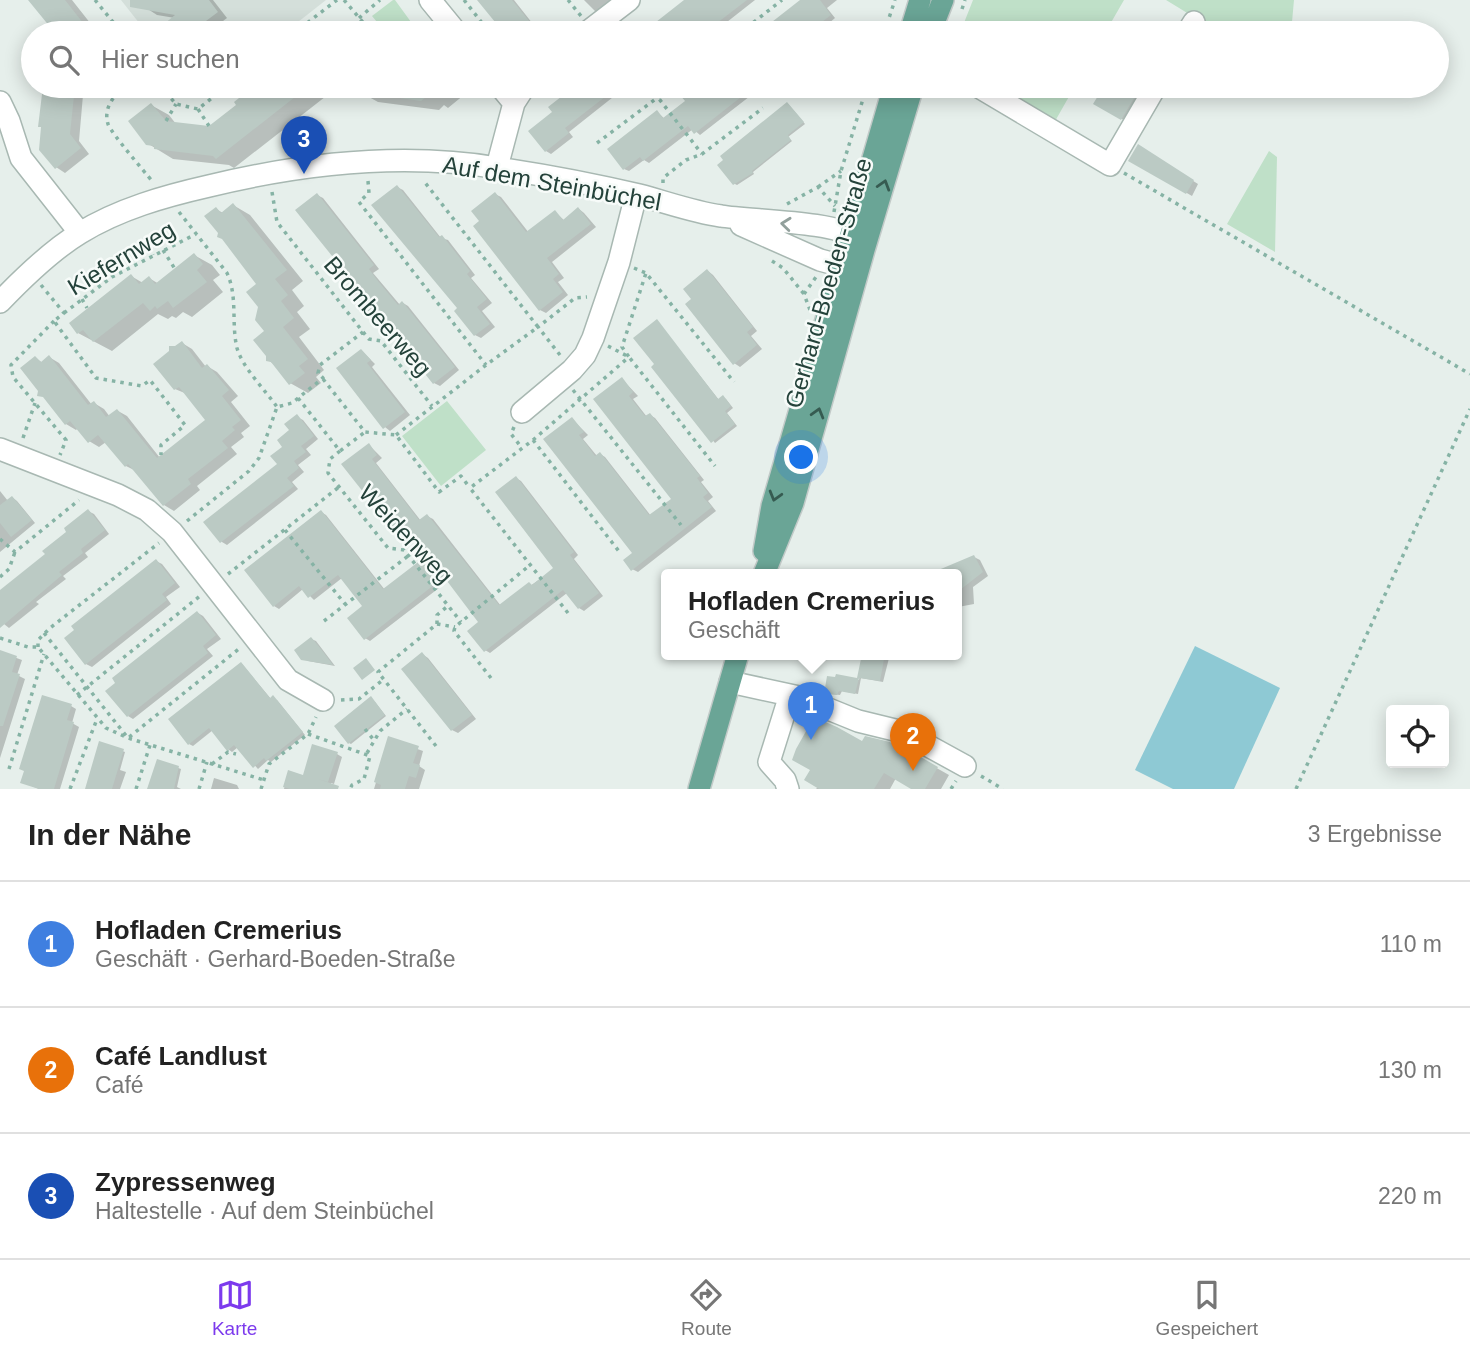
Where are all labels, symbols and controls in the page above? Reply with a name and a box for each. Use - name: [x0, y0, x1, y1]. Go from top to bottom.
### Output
- search box: [21, 21, 1449, 98]
- icon: search: [45, 41, 83, 79]
- text: Hier suchen: [101, 44, 240, 74]
- pin: 3: [281, 116, 327, 174]
- street label: Auf dem Steinbüchel: [441, 150, 663, 216]
- street label: Gerhard-Boeden-Straße: [779, 155, 877, 411]
- one-way arrow: [875, 179, 890, 191]
- street label: Kiefernweg: [63, 216, 179, 300]
- one-way arrow: [780, 216, 792, 231]
- street label: Brombeerweg: [319, 251, 437, 381]
- one-way arrow: [810, 408, 824, 420]
- your location: [784, 440, 818, 474]
- street label: Weidenweg: [354, 479, 458, 589]
- one-way arrow: [769, 490, 783, 502]
- popup: [661, 569, 962, 660]
- text: Hofladen Cremerius: [688, 586, 935, 616]
- text: Geschäft: [688, 617, 780, 643]
- pin: 1: [788, 682, 834, 740]
- map controls: [1386, 705, 1449, 768]
- button: locate: [1386, 705, 1449, 768]
- pin: 2: [890, 713, 936, 771]
- text: In der Nähe: [28, 818, 191, 851]
- text: 3 Ergebnisse: [1308, 821, 1442, 847]
- text: Hofladen Cremerius: [95, 915, 342, 945]
- text: 1: [45, 931, 57, 957]
- text: 110 m: [1380, 931, 1442, 957]
- text: Geschäft · Gerhard-Boeden-Straße: [95, 946, 456, 972]
- text: Café Landlust: [95, 1041, 267, 1071]
- text: 2: [45, 1057, 57, 1083]
- text: 130 m: [1378, 1057, 1442, 1083]
- text: Café: [95, 1072, 144, 1098]
- text: Zypressenweg: [95, 1167, 276, 1197]
- text: 3: [45, 1183, 57, 1209]
- text: 220 m: [1378, 1183, 1442, 1209]
- text: Haltestelle · Auf dem Steinbüchel: [95, 1198, 434, 1224]
- tab: Karte: [212, 1276, 257, 1340]
- tab: Route: [681, 1276, 732, 1340]
- tab: Gespeichert: [1156, 1276, 1258, 1340]

